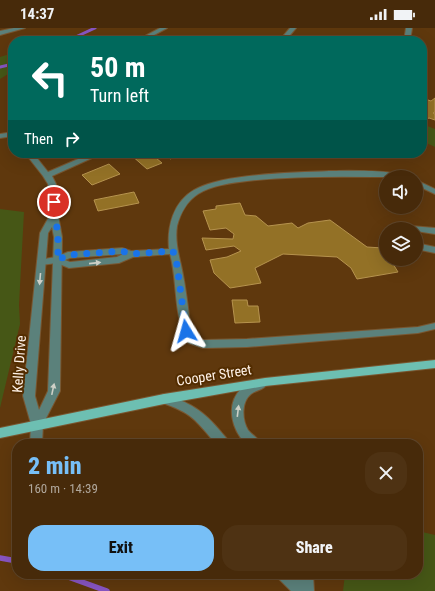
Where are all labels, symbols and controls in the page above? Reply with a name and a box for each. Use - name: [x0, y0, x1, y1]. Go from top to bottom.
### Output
- text: 14:37: [20, 5, 54, 23]
- text: 50 m: [90, 51, 146, 84]
- icon: left: [24, 52, 76, 104]
- text: Turn left: [90, 85, 149, 106]
- icon: right: [61, 128, 83, 150]
- text: Then: [24, 130, 53, 148]
- map controls: [379, 170, 423, 266]
- button: sound: [379, 170, 423, 214]
- pin: [37, 185, 71, 219]
- icon: arrive: [43, 191, 65, 213]
- button: layers: [379, 222, 423, 266]
- one-way arrow: [89, 259, 101, 266]
- one-way arrow: [36, 273, 43, 285]
- position arrow: [165, 310, 207, 352]
- street label: Kelly Drive: [9, 334, 29, 393]
- street label: Cooper Street: [175, 361, 253, 389]
- one-way arrow: [50, 382, 56, 395]
- one-way arrow: [235, 405, 242, 417]
- text: 2 min: [28, 452, 82, 480]
- button: close: [365, 452, 407, 494]
- text: 160 m · 14:39: [28, 481, 98, 496]
- button: Exit: [28, 525, 214, 571]
- button: Share: [222, 525, 407, 571]

